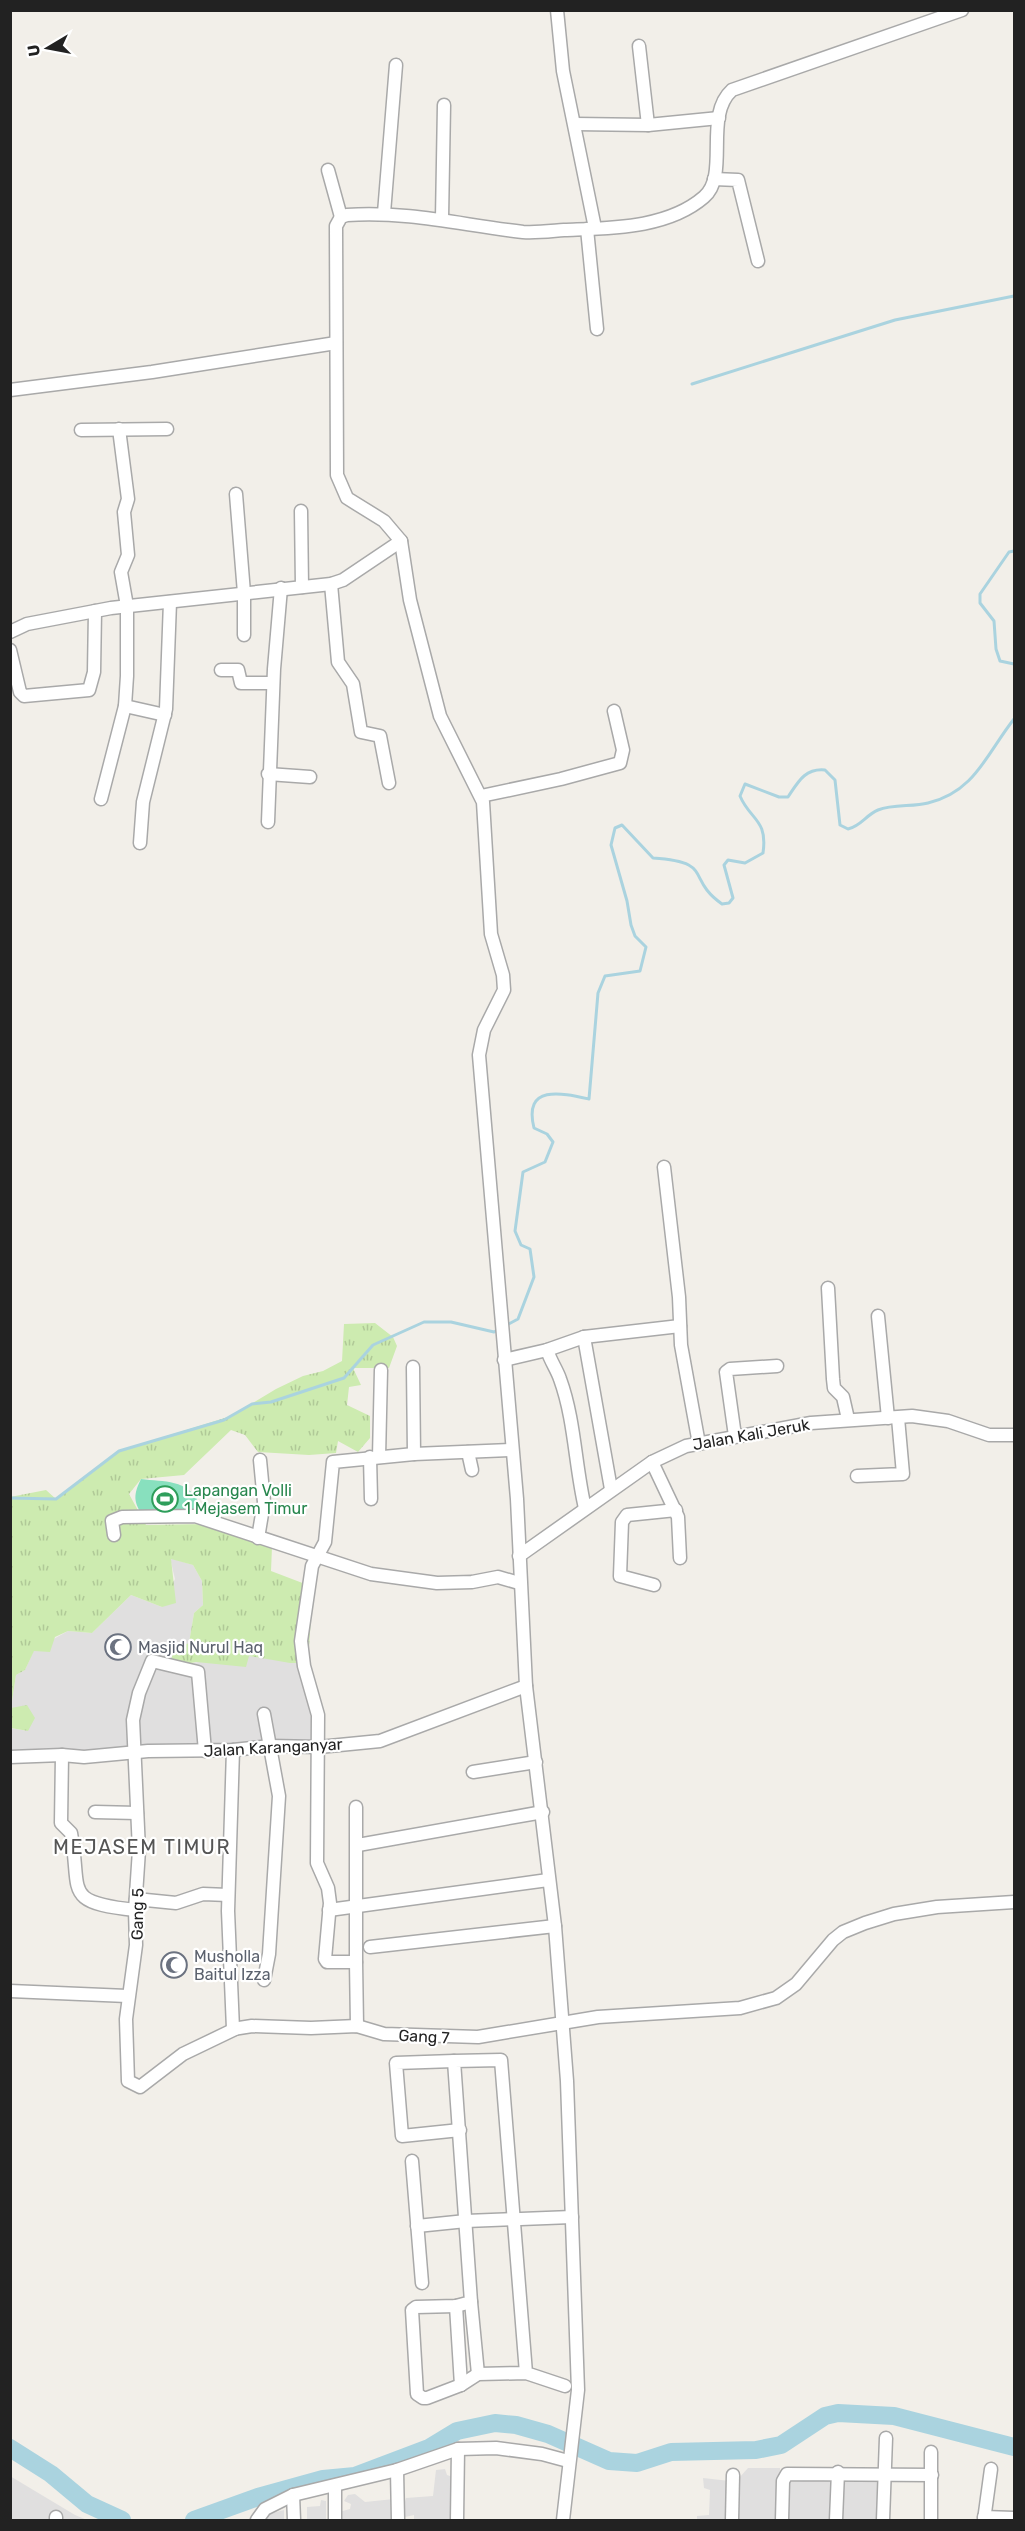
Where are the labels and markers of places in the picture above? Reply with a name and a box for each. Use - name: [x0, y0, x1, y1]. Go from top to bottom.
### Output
- place label: Lapangan Volli 1 Mejasem Timur: [184, 1481, 307, 1518]
- sports icon: Lapangan Volli 1 Mejasem Timur: [150, 1484, 180, 1514]
- mosque icon: Masjid Nurul Haq: [103, 1632, 133, 1662]
- place label: Masjid Nurul Haq: [138, 1638, 263, 1657]
- place label: Musholla Baitul Izza: [194, 1947, 271, 1984]
- mosque icon: Musholla Baitul Izza: [159, 1950, 189, 1980]

